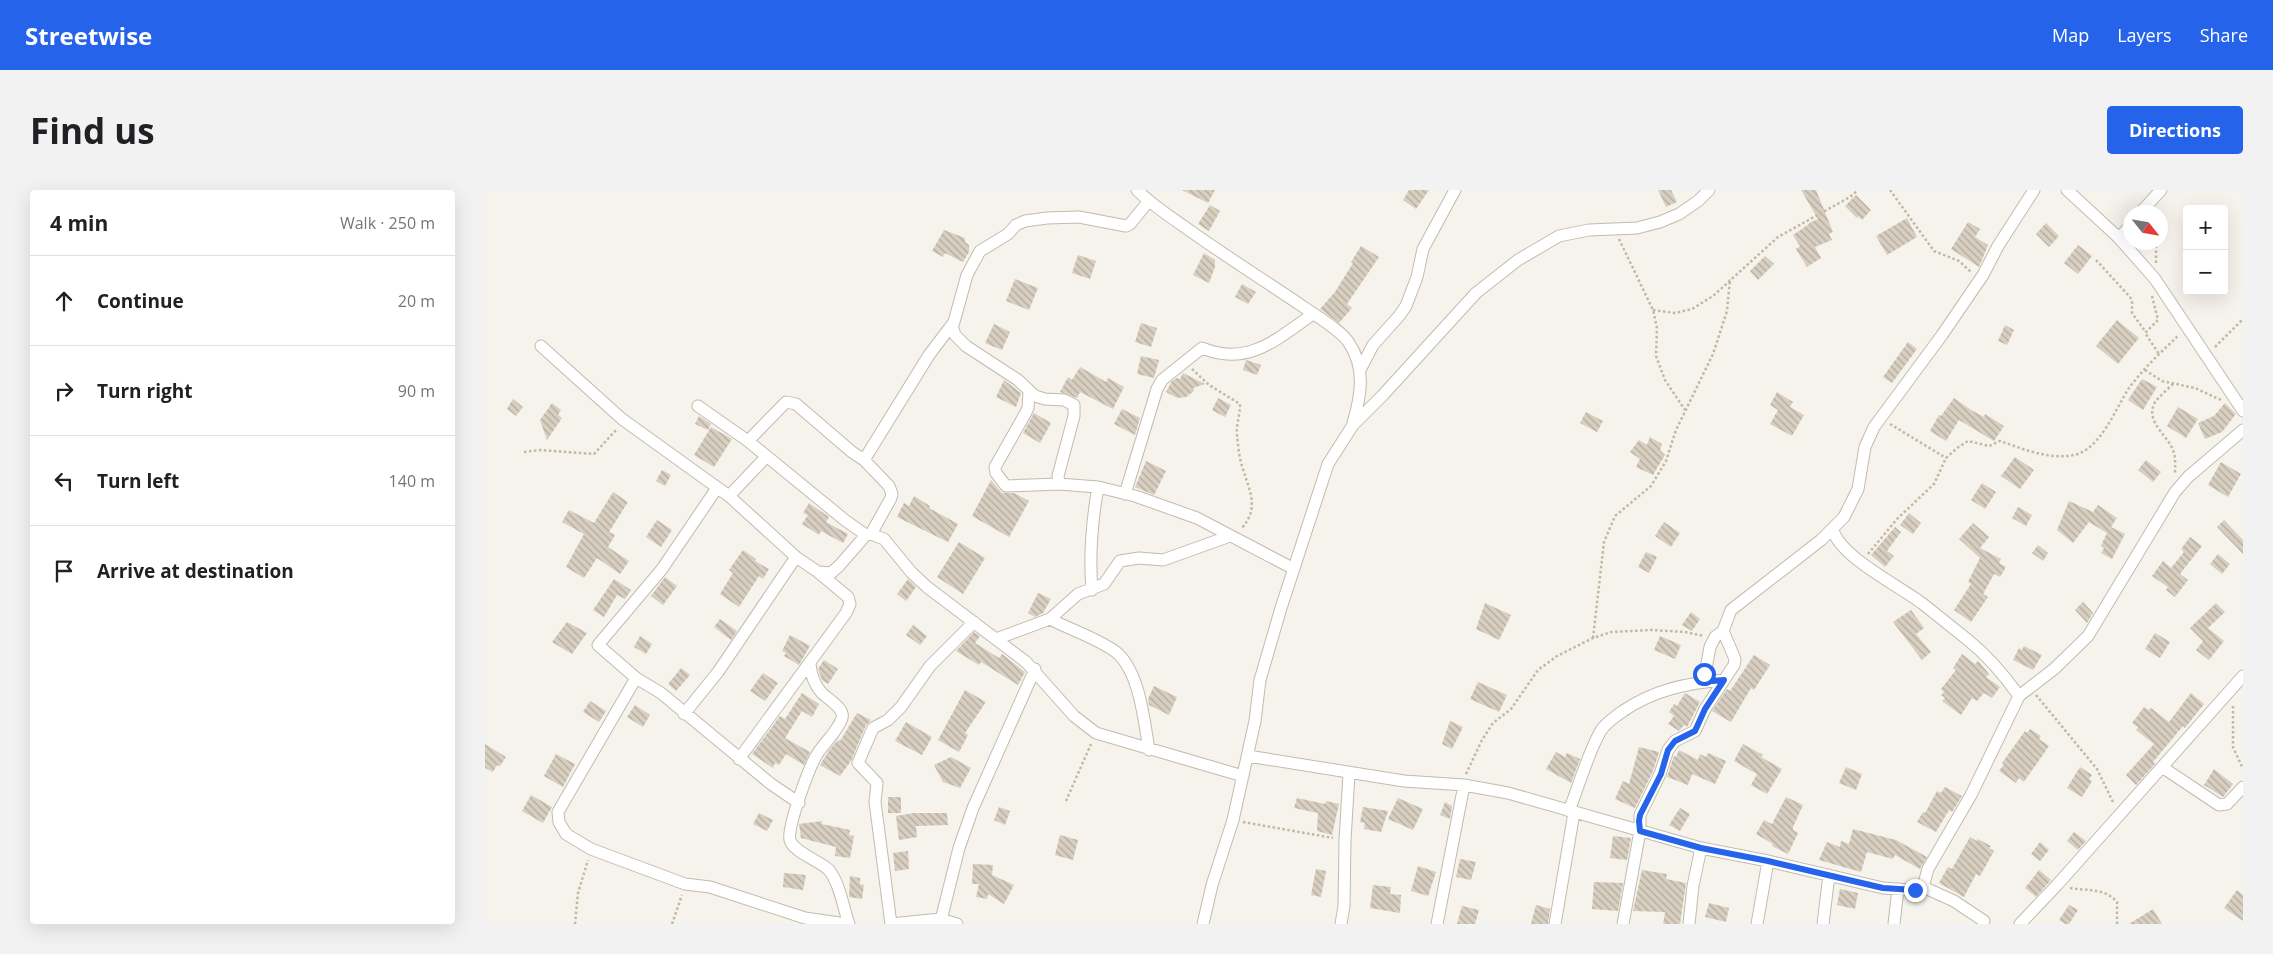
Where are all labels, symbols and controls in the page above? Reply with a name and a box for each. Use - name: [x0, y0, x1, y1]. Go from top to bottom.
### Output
- text: Streetwise: [25, 19, 152, 52]
- text: Map: [2052, 23, 2089, 47]
- text: Layers: [2117, 23, 2172, 47]
- text: Share: [2200, 23, 2248, 47]
- button: Directions: [2107, 106, 2243, 154]
- text: Find us: [30, 107, 155, 154]
- north arrow: [2123, 205, 2168, 250]
- map controls: [2183, 205, 2228, 295]
- button: +: [2183, 205, 2228, 250]
- text: 4 min: [50, 209, 108, 237]
- text: Walk · 250 m: [340, 212, 435, 234]
- button: −: [2183, 250, 2228, 295]
- icon: ahead: [50, 287, 78, 315]
- text: Continue: [97, 288, 184, 314]
- text: 20 m: [398, 290, 435, 312]
- icon: right: [50, 377, 78, 405]
- text: Turn right: [97, 378, 192, 404]
- text: 90 m: [398, 380, 435, 402]
- icon: left: [50, 467, 78, 495]
- text: Turn left: [97, 468, 179, 494]
- text: 140 m: [389, 470, 435, 492]
- icon: arrive: [50, 557, 78, 585]
- text: Arrive at destination: [97, 558, 294, 584]
- route start: [1693, 663, 1716, 686]
- route end: [1904, 879, 1927, 902]

